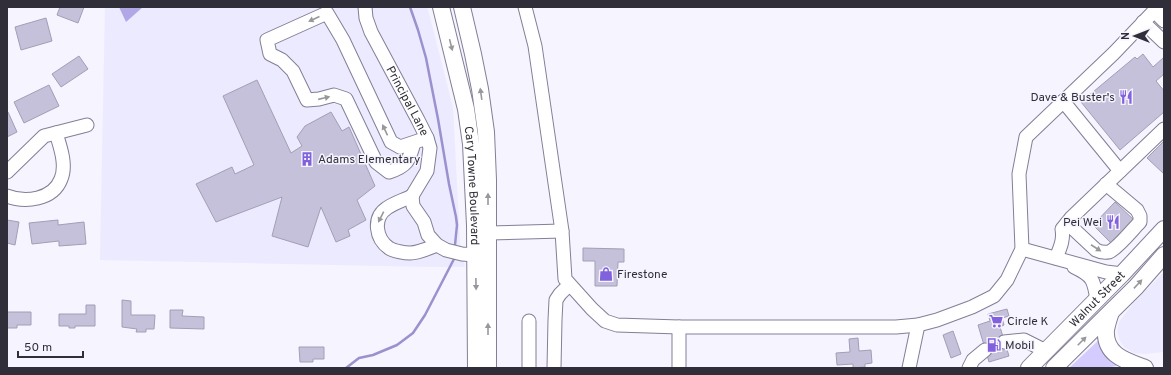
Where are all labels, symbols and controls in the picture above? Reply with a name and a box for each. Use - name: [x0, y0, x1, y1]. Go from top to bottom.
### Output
- one-way arrow: [309, 16, 320, 22]
- north arrow: [1115, 16, 1155, 56]
- text: N: [1119, 32, 1133, 40]
- one-way arrow: [448, 39, 454, 51]
- street label: Principal Lane: [382, 64, 432, 139]
- one-way arrow: [478, 88, 484, 100]
- restaurant icon: Dave & Buster's: [1118, 89, 1134, 105]
- place label: Dave & Buster's: [1030, 90, 1115, 106]
- one-way arrow: [317, 94, 330, 100]
- one-way arrow: [382, 124, 388, 135]
- street label: Cary Towne Boulevard: [460, 125, 482, 245]
- building icon: Adams Elementary: [299, 151, 315, 167]
- place label: Adams Elementary: [318, 152, 420, 168]
- one-way arrow: [485, 192, 491, 205]
- one-way arrow: [378, 211, 384, 223]
- restaurant icon: Pei Wei: [1105, 214, 1121, 230]
- place label: Pei Wei: [1063, 215, 1102, 231]
- one-way arrow: [1091, 245, 1102, 252]
- shop icon: Firestone: [598, 266, 614, 282]
- place label: Firestone: [617, 267, 667, 283]
- street label: Walnut Street: [1066, 268, 1129, 331]
- one-way arrow: [473, 278, 479, 291]
- one-way arrow: [1133, 279, 1143, 289]
- supermarket icon: Circle K: [988, 313, 1004, 329]
- place label: Circle K: [1007, 314, 1049, 330]
- one-way arrow: [485, 322, 491, 335]
- scale bar: [18, 333, 83, 359]
- one-way arrow: [1077, 336, 1087, 346]
- fuel station icon: Mobil: [986, 337, 1002, 353]
- place label: Mobil: [1005, 338, 1034, 354]
- text: 50 m: [24, 340, 52, 356]

